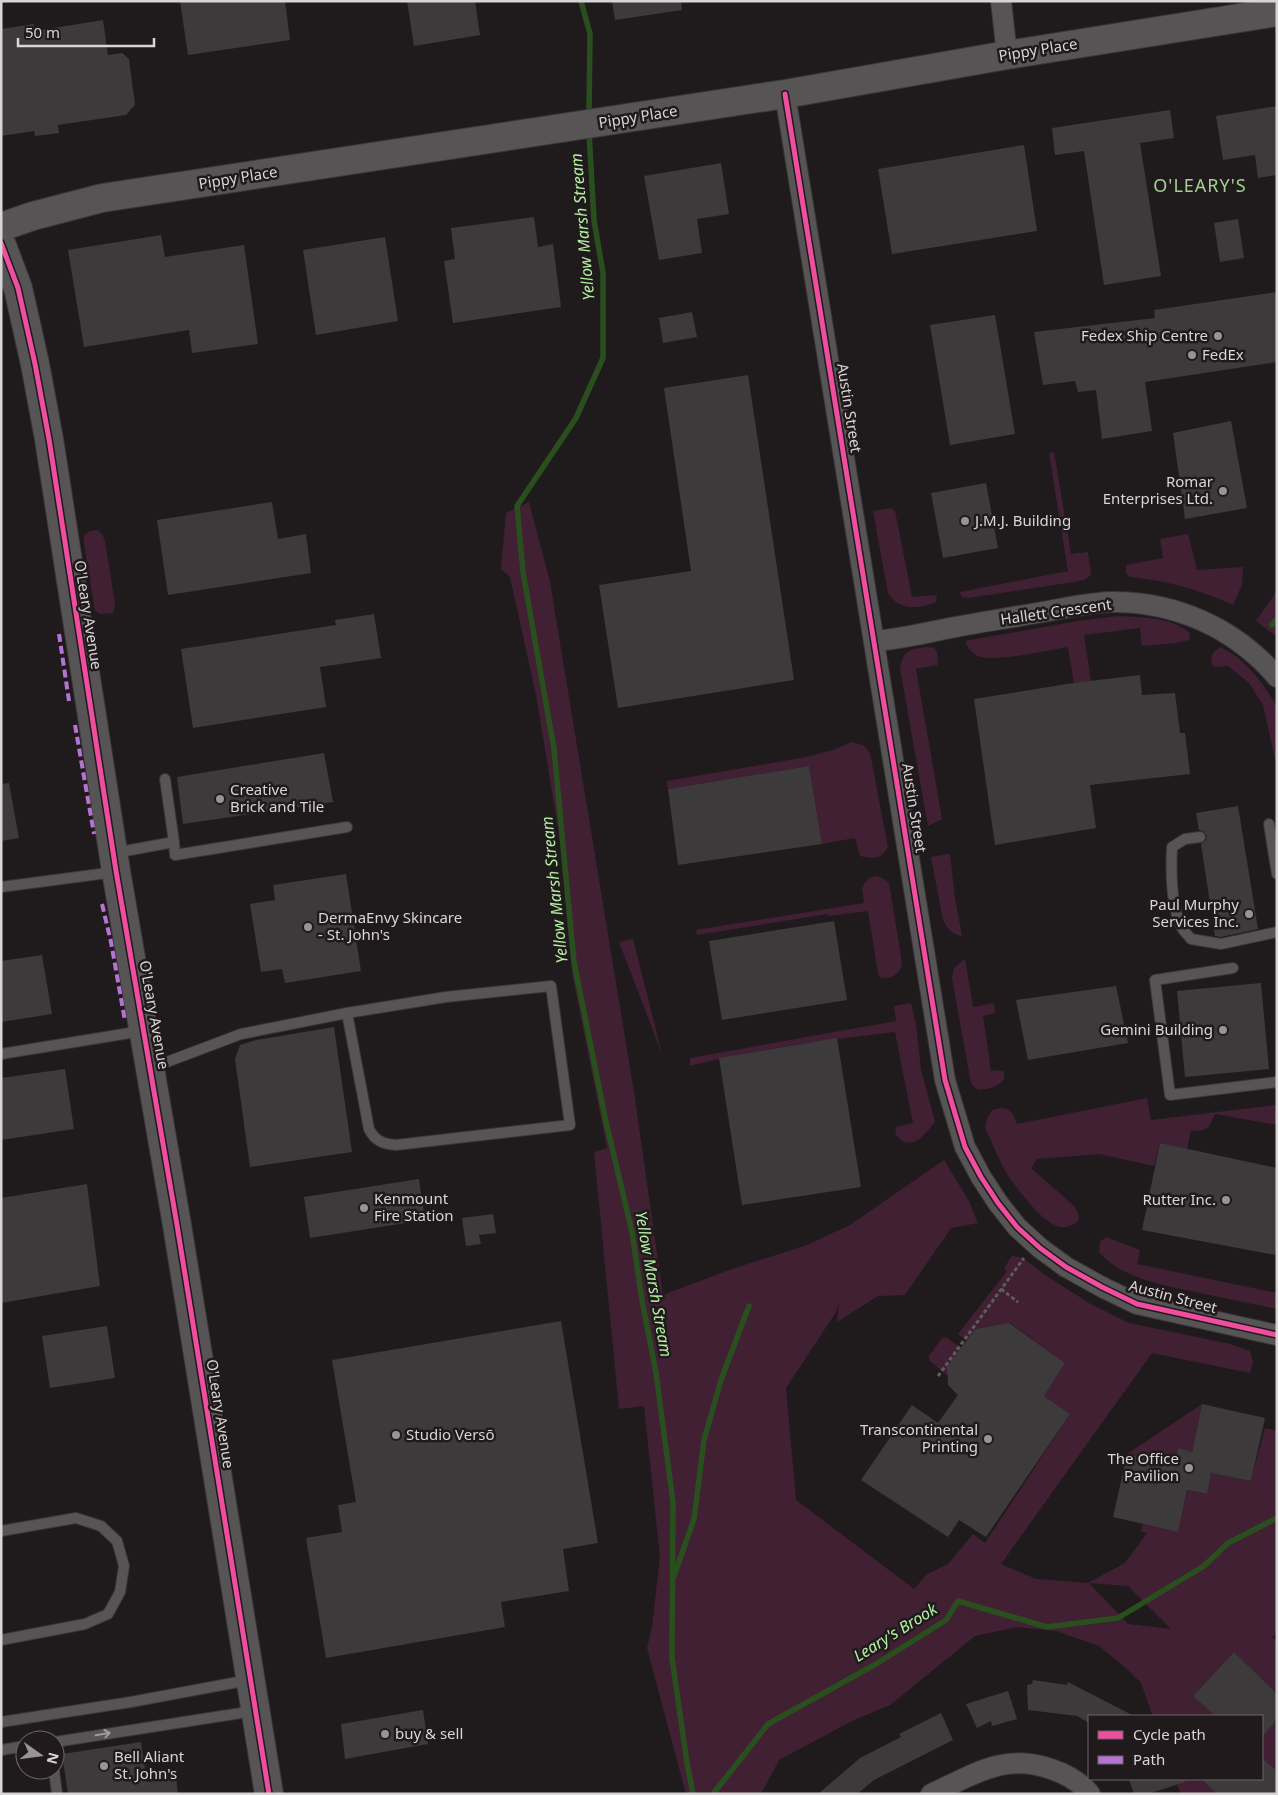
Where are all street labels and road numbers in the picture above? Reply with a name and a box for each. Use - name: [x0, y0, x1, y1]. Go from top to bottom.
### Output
- street label: Pippy Place: [997, 33, 1079, 65]
- street label: Pippy Place: [597, 100, 679, 132]
- street label: Pippy Place: [197, 161, 279, 193]
- street label: Austin Street: [833, 362, 867, 455]
- street label: O'Leary Avenue: [70, 559, 107, 671]
- street label: Hallett Crescent: [999, 593, 1113, 629]
- street label: Austin Street: [898, 762, 932, 855]
- street label: O'Leary Avenue: [136, 959, 174, 1071]
- street label: Austin Street: [1127, 1275, 1220, 1318]
- street label: O'Leary Avenue: [202, 1358, 239, 1470]

